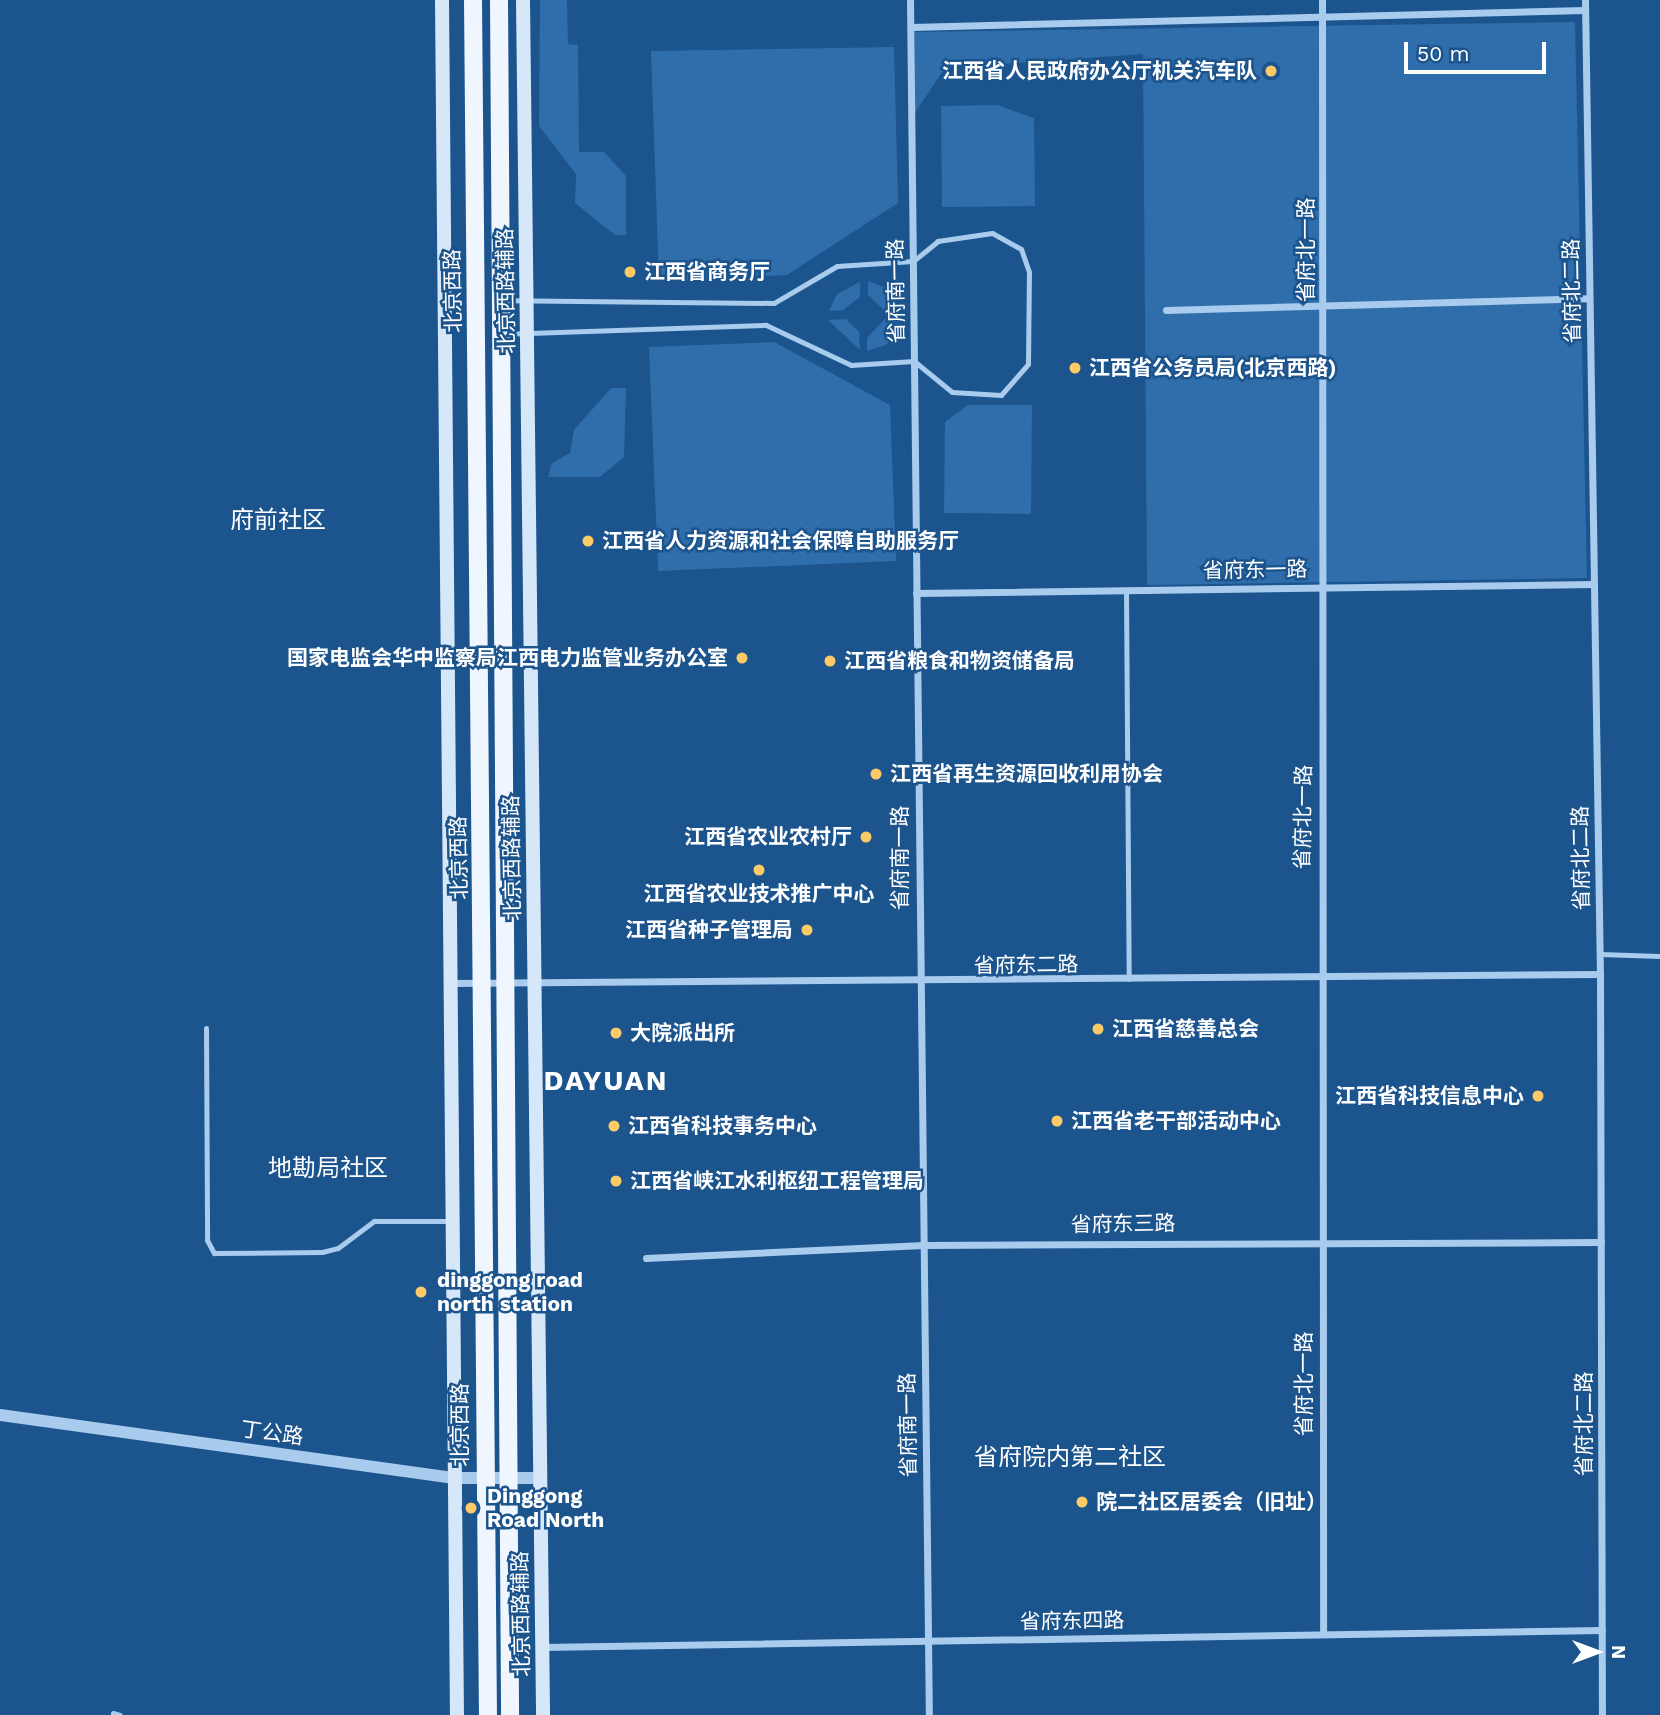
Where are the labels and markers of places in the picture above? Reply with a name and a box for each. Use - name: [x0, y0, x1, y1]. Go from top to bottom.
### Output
- place label: 江西省人民政府办公厅机关汽车队: [942, 58, 1257, 84]
- marker: 江西省人民政府办公厅机关汽车队: [1263, 63, 1279, 79]
- place label: 江西省商务厅: [644, 259, 770, 285]
- marker: 江西省商务厅: [622, 264, 638, 280]
- place label: 江西省公务员局(北京西路): [1089, 355, 1336, 381]
- marker: 江西省公务员局(北京西路): [1067, 360, 1083, 376]
- place label: 江西省人力资源和社会保障自助服务厅: [602, 528, 959, 554]
- marker: 江西省人力资源和社会保障自助服务厅: [580, 533, 596, 549]
- place label: 国家电监会华中监察局江西电力监管业务办公室: [287, 645, 728, 671]
- place label: 江西省粮食和物资储备局: [844, 648, 1075, 674]
- marker: 国家电监会华中监察局江西电力监管业务办公室: [734, 650, 750, 666]
- marker: 江西省粮食和物资储备局: [822, 653, 838, 669]
- place label: 江西省再生资源回收利用协会: [890, 761, 1163, 787]
- marker: 江西省再生资源回收利用协会: [868, 766, 884, 782]
- place label: 江西省农业农村厅: [684, 824, 852, 850]
- marker: 江西省农业农村厅: [858, 829, 874, 845]
- marker: 江西省农业技术推广中心: [751, 862, 767, 878]
- place label: 江西省农业技术推广中心: [644, 881, 874, 907]
- place label: 江西省种子管理局: [625, 917, 793, 943]
- marker: 江西省种子管理局: [799, 922, 815, 938]
- place label: 江西省慈善总会: [1112, 1016, 1259, 1042]
- place label: 大院派出所: [630, 1020, 735, 1046]
- marker: 江西省慈善总会: [1090, 1021, 1106, 1037]
- marker: 大院派出所: [608, 1025, 624, 1041]
- place label: 江西省科技信息中心: [1335, 1083, 1524, 1109]
- marker: 江西省科技信息中心: [1530, 1088, 1546, 1104]
- place label: 江西省老干部活动中心: [1071, 1108, 1281, 1134]
- place label: 江西省科技事务中心: [628, 1113, 817, 1139]
- marker: 江西省老干部活动中心: [1049, 1113, 1065, 1129]
- marker: 江西省科技事务中心: [606, 1118, 622, 1134]
- place label: 江西省峡江水利枢纽工程管理局: [630, 1168, 924, 1194]
- marker: 江西省峡江水利枢纽工程管理局: [608, 1173, 624, 1189]
- place label: dinggong road north station: [437, 1267, 583, 1317]
- marker: dinggong road north station: [411, 1282, 431, 1302]
- place label: Dinggong Road North: [487, 1483, 604, 1533]
- place label: 院二社区居委会（旧址）: [1096, 1489, 1327, 1515]
- marker: 院二社区居委会（旧址）: [1074, 1494, 1090, 1510]
- marker: Dinggong Road North: [461, 1498, 481, 1518]

